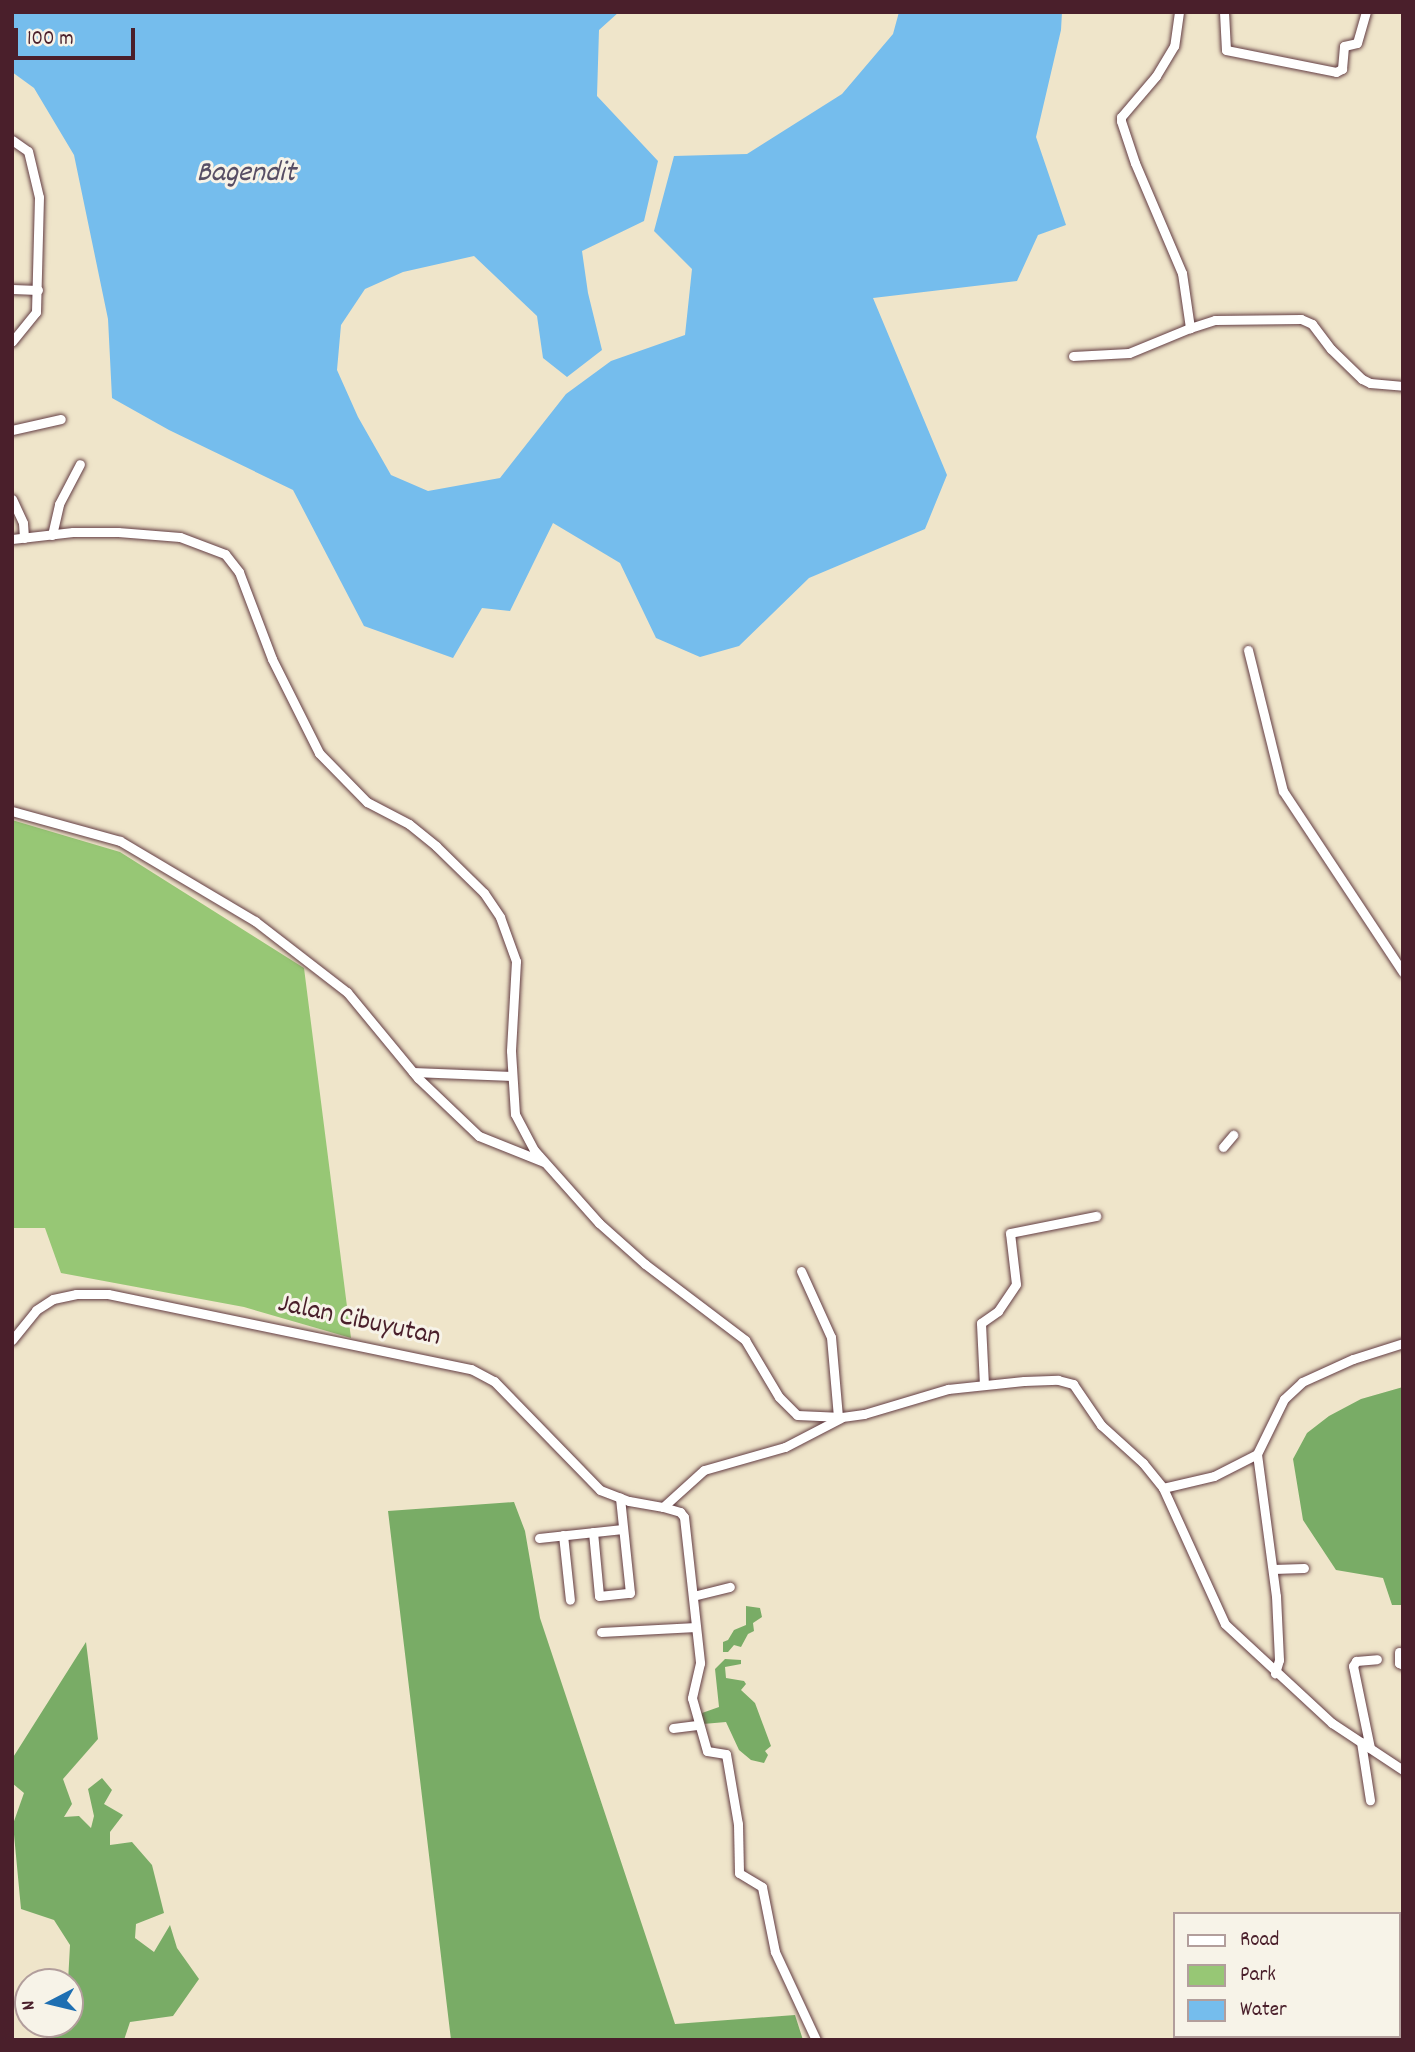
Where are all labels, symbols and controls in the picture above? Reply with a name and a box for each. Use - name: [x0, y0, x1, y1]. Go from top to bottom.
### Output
- scale bar: [18, 14, 138, 58]
- text: 100 m: [27, 25, 74, 55]
- water label: Bagendit: [196, 157, 296, 193]
- street label: Jalan Cibuyutan: [275, 1288, 443, 1356]
- legend: [1174, 1912, 1401, 2038]
- text: Road: [1240, 1926, 1279, 1956]
- text: Park: [1240, 1961, 1276, 1991]
- north arrow: [14, 1968, 84, 2038]
- text: Water: [1240, 1996, 1287, 2026]
- text: N: [16, 1999, 44, 2012]

